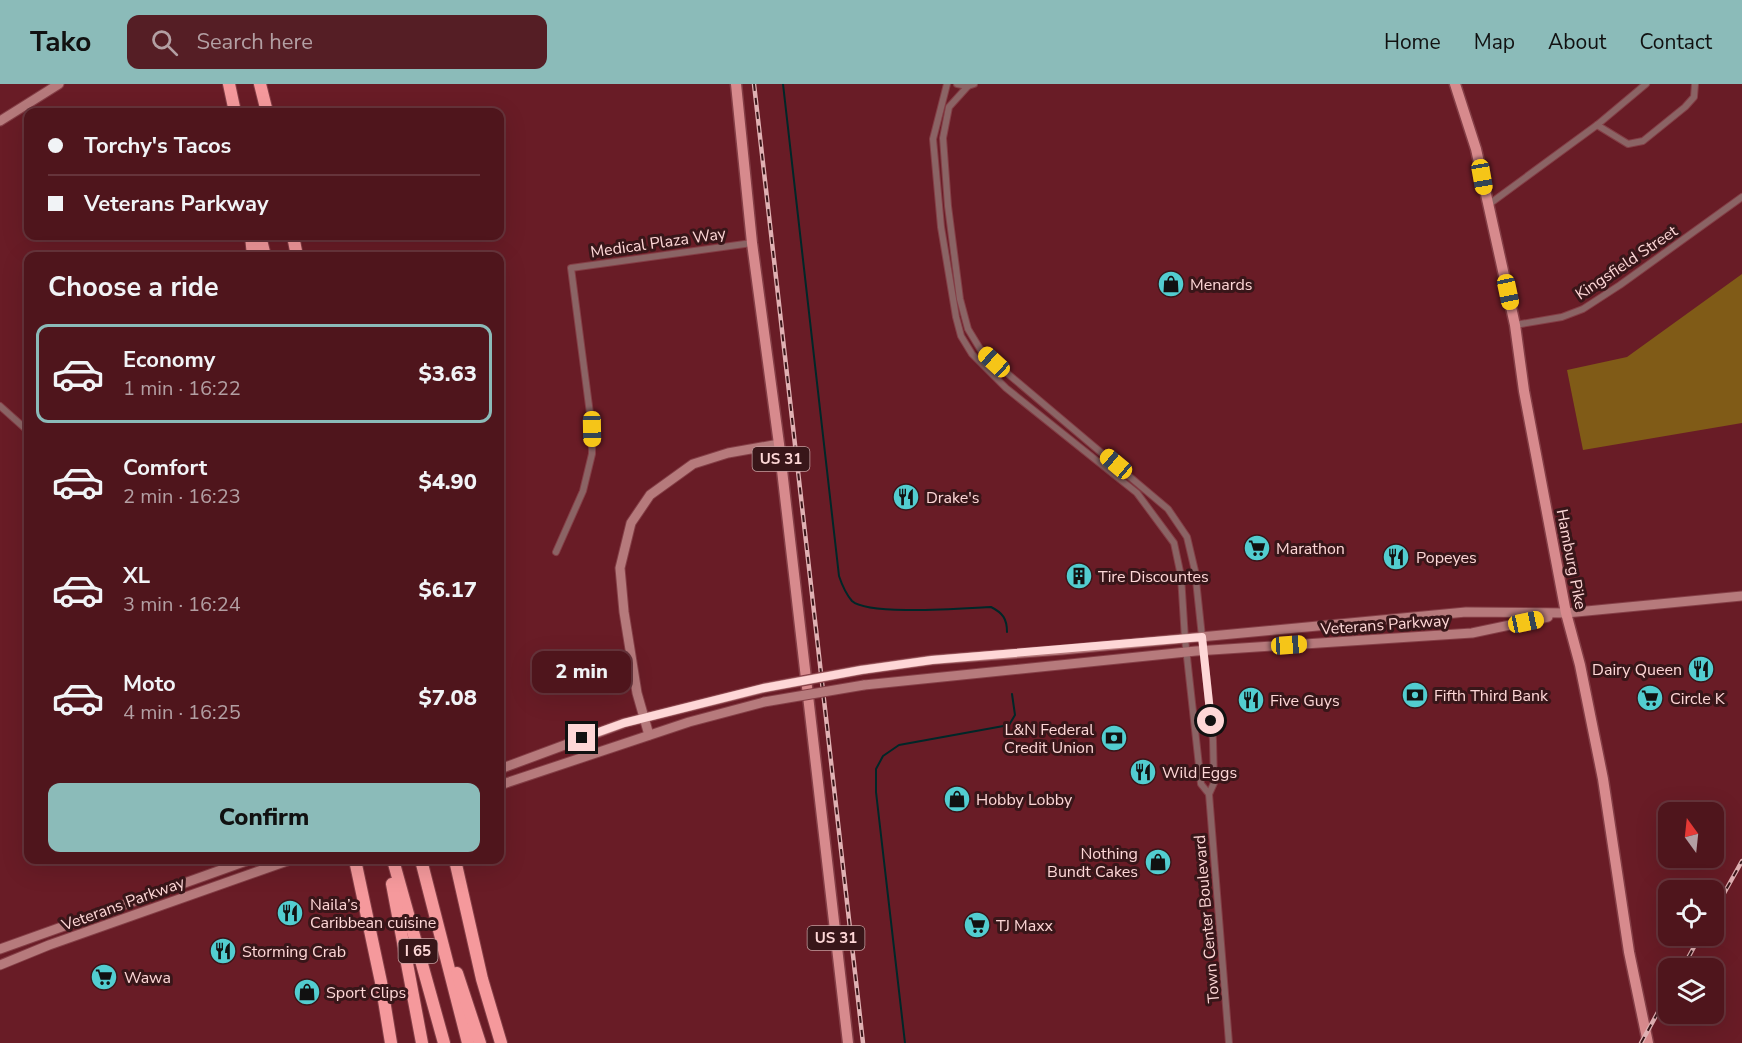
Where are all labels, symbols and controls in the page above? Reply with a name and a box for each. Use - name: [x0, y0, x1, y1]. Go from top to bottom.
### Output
- search box: [127, 15, 547, 69]
- text: Tako: [30, 23, 91, 61]
- icon: search: [148, 26, 181, 59]
- text: Search here: [196, 27, 313, 57]
- text: Home: [1384, 28, 1441, 56]
- text: Map: [1474, 28, 1515, 56]
- text: About: [1548, 28, 1606, 56]
- text: Contact: [1639, 28, 1712, 56]
- text: Torchy's Tacos: [84, 131, 231, 161]
- car: [1470, 158, 1494, 196]
- text: Veterans Parkway: [84, 189, 268, 219]
- street label: Kingsfield Street: [1571, 220, 1682, 305]
- street label: Medical Plaza Way: [589, 222, 728, 263]
- text: Choose a ride: [48, 269, 219, 306]
- shop icon: Menards: [1156, 269, 1186, 299]
- car: [1495, 273, 1521, 311]
- place label: Menards: [1190, 274, 1252, 296]
- car: [975, 343, 1013, 381]
- text: Economy: [123, 345, 215, 375]
- icon: car: [51, 347, 105, 401]
- text: $3.63: [418, 359, 477, 389]
- text: 1 min · 16:22: [123, 375, 241, 402]
- car: [583, 411, 601, 447]
- car: [1096, 446, 1136, 482]
- road number: US 31: [752, 447, 810, 471]
- text: Comfort: [123, 453, 207, 483]
- icon: car: [51, 455, 105, 509]
- text: $4.90: [418, 467, 477, 497]
- restaurant icon: Drake's: [891, 482, 921, 512]
- text: 2 min · 16:23: [123, 483, 241, 510]
- place label: Drake's: [926, 487, 980, 509]
- street label: Hamburg Pike: [1550, 507, 1592, 611]
- supermarket icon: Marathon: [1242, 533, 1272, 563]
- place label: Marathon: [1276, 538, 1345, 560]
- restaurant icon: Popeyes: [1381, 542, 1411, 572]
- place label: Popeyes: [1416, 547, 1477, 569]
- text: XL: [123, 561, 150, 591]
- building icon: Tire Discountes: [1064, 561, 1094, 591]
- icon: car: [51, 563, 105, 617]
- place label: Tire Discountes: [1098, 566, 1209, 588]
- text: $6.17: [418, 575, 477, 605]
- text: 3 min · 16:24: [123, 591, 241, 618]
- street label: Veterans Parkway: [1319, 609, 1451, 641]
- car: [1507, 609, 1545, 635]
- car: [1270, 635, 1308, 655]
- callout: 2 min: [532, 651, 632, 693]
- restaurant icon: Dairy Queen: [1686, 654, 1716, 684]
- text: 2 min: [555, 658, 608, 685]
- place label: Dairy Queen: [1592, 659, 1682, 681]
- text: Moto: [123, 669, 176, 699]
- icon: car: [51, 671, 105, 725]
- bank icon: Fifth Third Bank: [1400, 680, 1430, 710]
- text: $7.08: [418, 683, 477, 713]
- supermarket icon: Circle K: [1635, 683, 1665, 713]
- restaurant icon: Five Guys: [1236, 685, 1266, 715]
- place label: Fifth Third Bank: [1434, 685, 1549, 707]
- place label: Circle K: [1670, 688, 1726, 710]
- place label: Five Guys: [1270, 690, 1340, 712]
- text: 4 min · 16:25: [123, 699, 241, 726]
- route start: [1197, 707, 1224, 734]
- place label: L&N Federal Credit Union: [1004, 719, 1094, 759]
- bank icon: L&N Federal Credit Union: [1099, 723, 1129, 753]
- route end: [568, 724, 595, 751]
- restaurant icon: Wild Eggs: [1128, 757, 1158, 787]
- place label: Wild Eggs: [1162, 762, 1237, 784]
- button: Confirm: [48, 783, 480, 852]
- shop icon: Hobby Lobby: [942, 784, 972, 814]
- place label: Hobby Lobby: [976, 789, 1073, 811]
- north arrow: [1658, 802, 1724, 868]
- map controls: [1658, 802, 1724, 1024]
- street label: Town Center Boulevard: [1189, 834, 1225, 1004]
- place label: Nothing Bundt Cakes: [1047, 843, 1138, 883]
- shop icon: Nothing Bundt Cakes: [1143, 847, 1173, 877]
- street label: Veterans Parkway: [58, 871, 189, 937]
- button: locate: [1658, 880, 1724, 946]
- place label: Naila’s Caribbean cuisine: [310, 894, 436, 934]
- restaurant icon: Naila’s Caribbean cuisine: [275, 898, 305, 928]
- supermarket icon: TJ Maxx: [962, 910, 992, 940]
- place label: TJ Maxx: [996, 915, 1054, 937]
- road number: US 31: [808, 926, 864, 950]
- restaurant icon: Storming Crab: [208, 936, 238, 966]
- road number: I 65: [398, 939, 438, 963]
- place label: Storming Crab: [242, 941, 346, 963]
- button: layers: [1658, 958, 1724, 1024]
- supermarket icon: Wawa: [89, 962, 119, 992]
- place label: Wawa: [124, 967, 171, 989]
- shop icon: Sport Clips: [292, 977, 322, 1007]
- place label: Sport Clips: [326, 982, 406, 1004]

